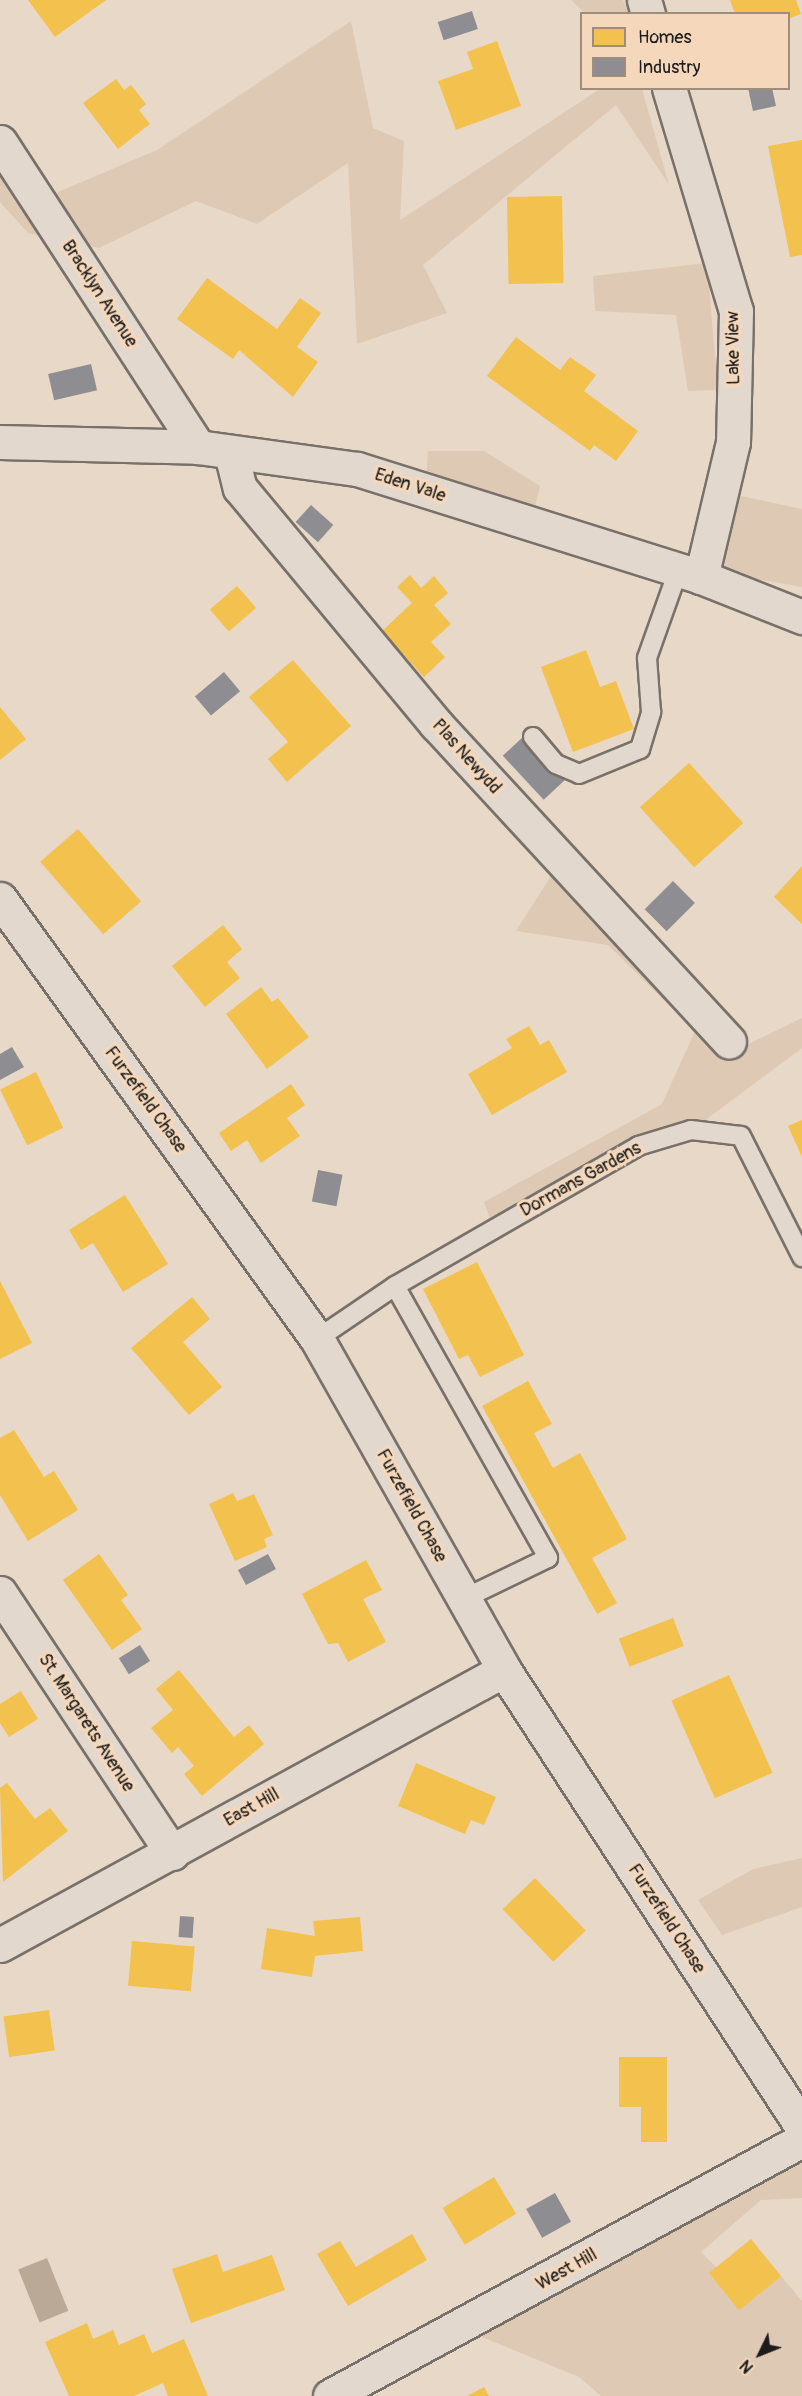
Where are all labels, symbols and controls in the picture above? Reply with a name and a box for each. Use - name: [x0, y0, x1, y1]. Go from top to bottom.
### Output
- legend: [580, 12, 790, 90]
- text: Homes: [638, 26, 691, 49]
- text: Industry: [638, 56, 701, 79]
- street label: Bracklyn Avenue: [56, 237, 142, 351]
- street label: Lake View: [723, 311, 745, 385]
- street label: Eden Vale: [372, 464, 448, 508]
- street label: Plas Newydd: [427, 715, 505, 799]
- street label: Furzefield Chase: [99, 1043, 191, 1157]
- street label: Dormans Gardens: [517, 1138, 645, 1222]
- street label: Furzefield Chase: [371, 1446, 451, 1566]
- street label: St. Margarets Avenue: [33, 1650, 139, 1796]
- street label: East Hill: [220, 1784, 284, 1832]
- street label: Furzefield Chase: [623, 1860, 709, 1978]
- street label: West Hill: [533, 2244, 601, 2296]
- north arrow: [730, 2324, 790, 2384]
- text: N: [736, 2356, 758, 2377]

